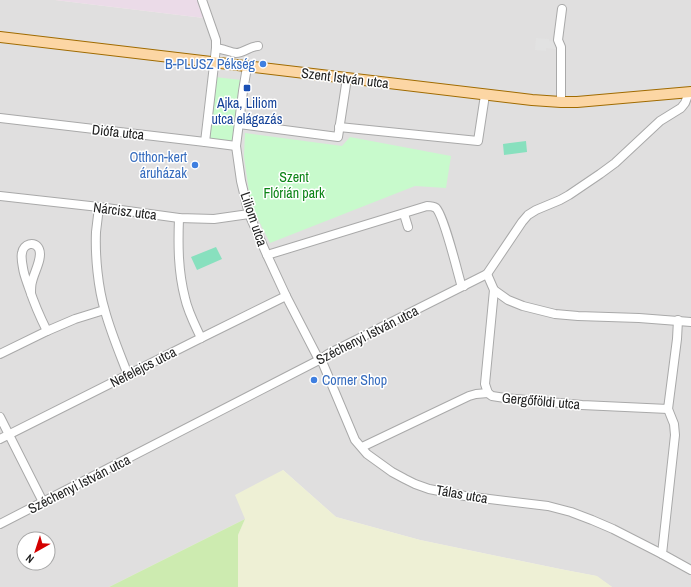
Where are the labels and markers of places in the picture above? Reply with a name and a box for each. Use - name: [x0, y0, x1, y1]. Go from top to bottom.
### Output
- place label: B-PLUSZ Pékség: [165, 55, 256, 73]
- marker: B-PLUSZ Pékség: [258, 59, 268, 69]
- marker: Ajka, Liliom utca elágazás: [242, 83, 252, 93]
- place label: Ajka, Liliom utca elágazás: [212, 94, 283, 128]
- place label: Otthon-kert áruházak: [130, 148, 187, 182]
- marker: Otthon-kert áruházak: [190, 160, 200, 170]
- place label: Corner Shop: [322, 371, 387, 389]
- marker: Corner Shop: [309, 375, 319, 385]

